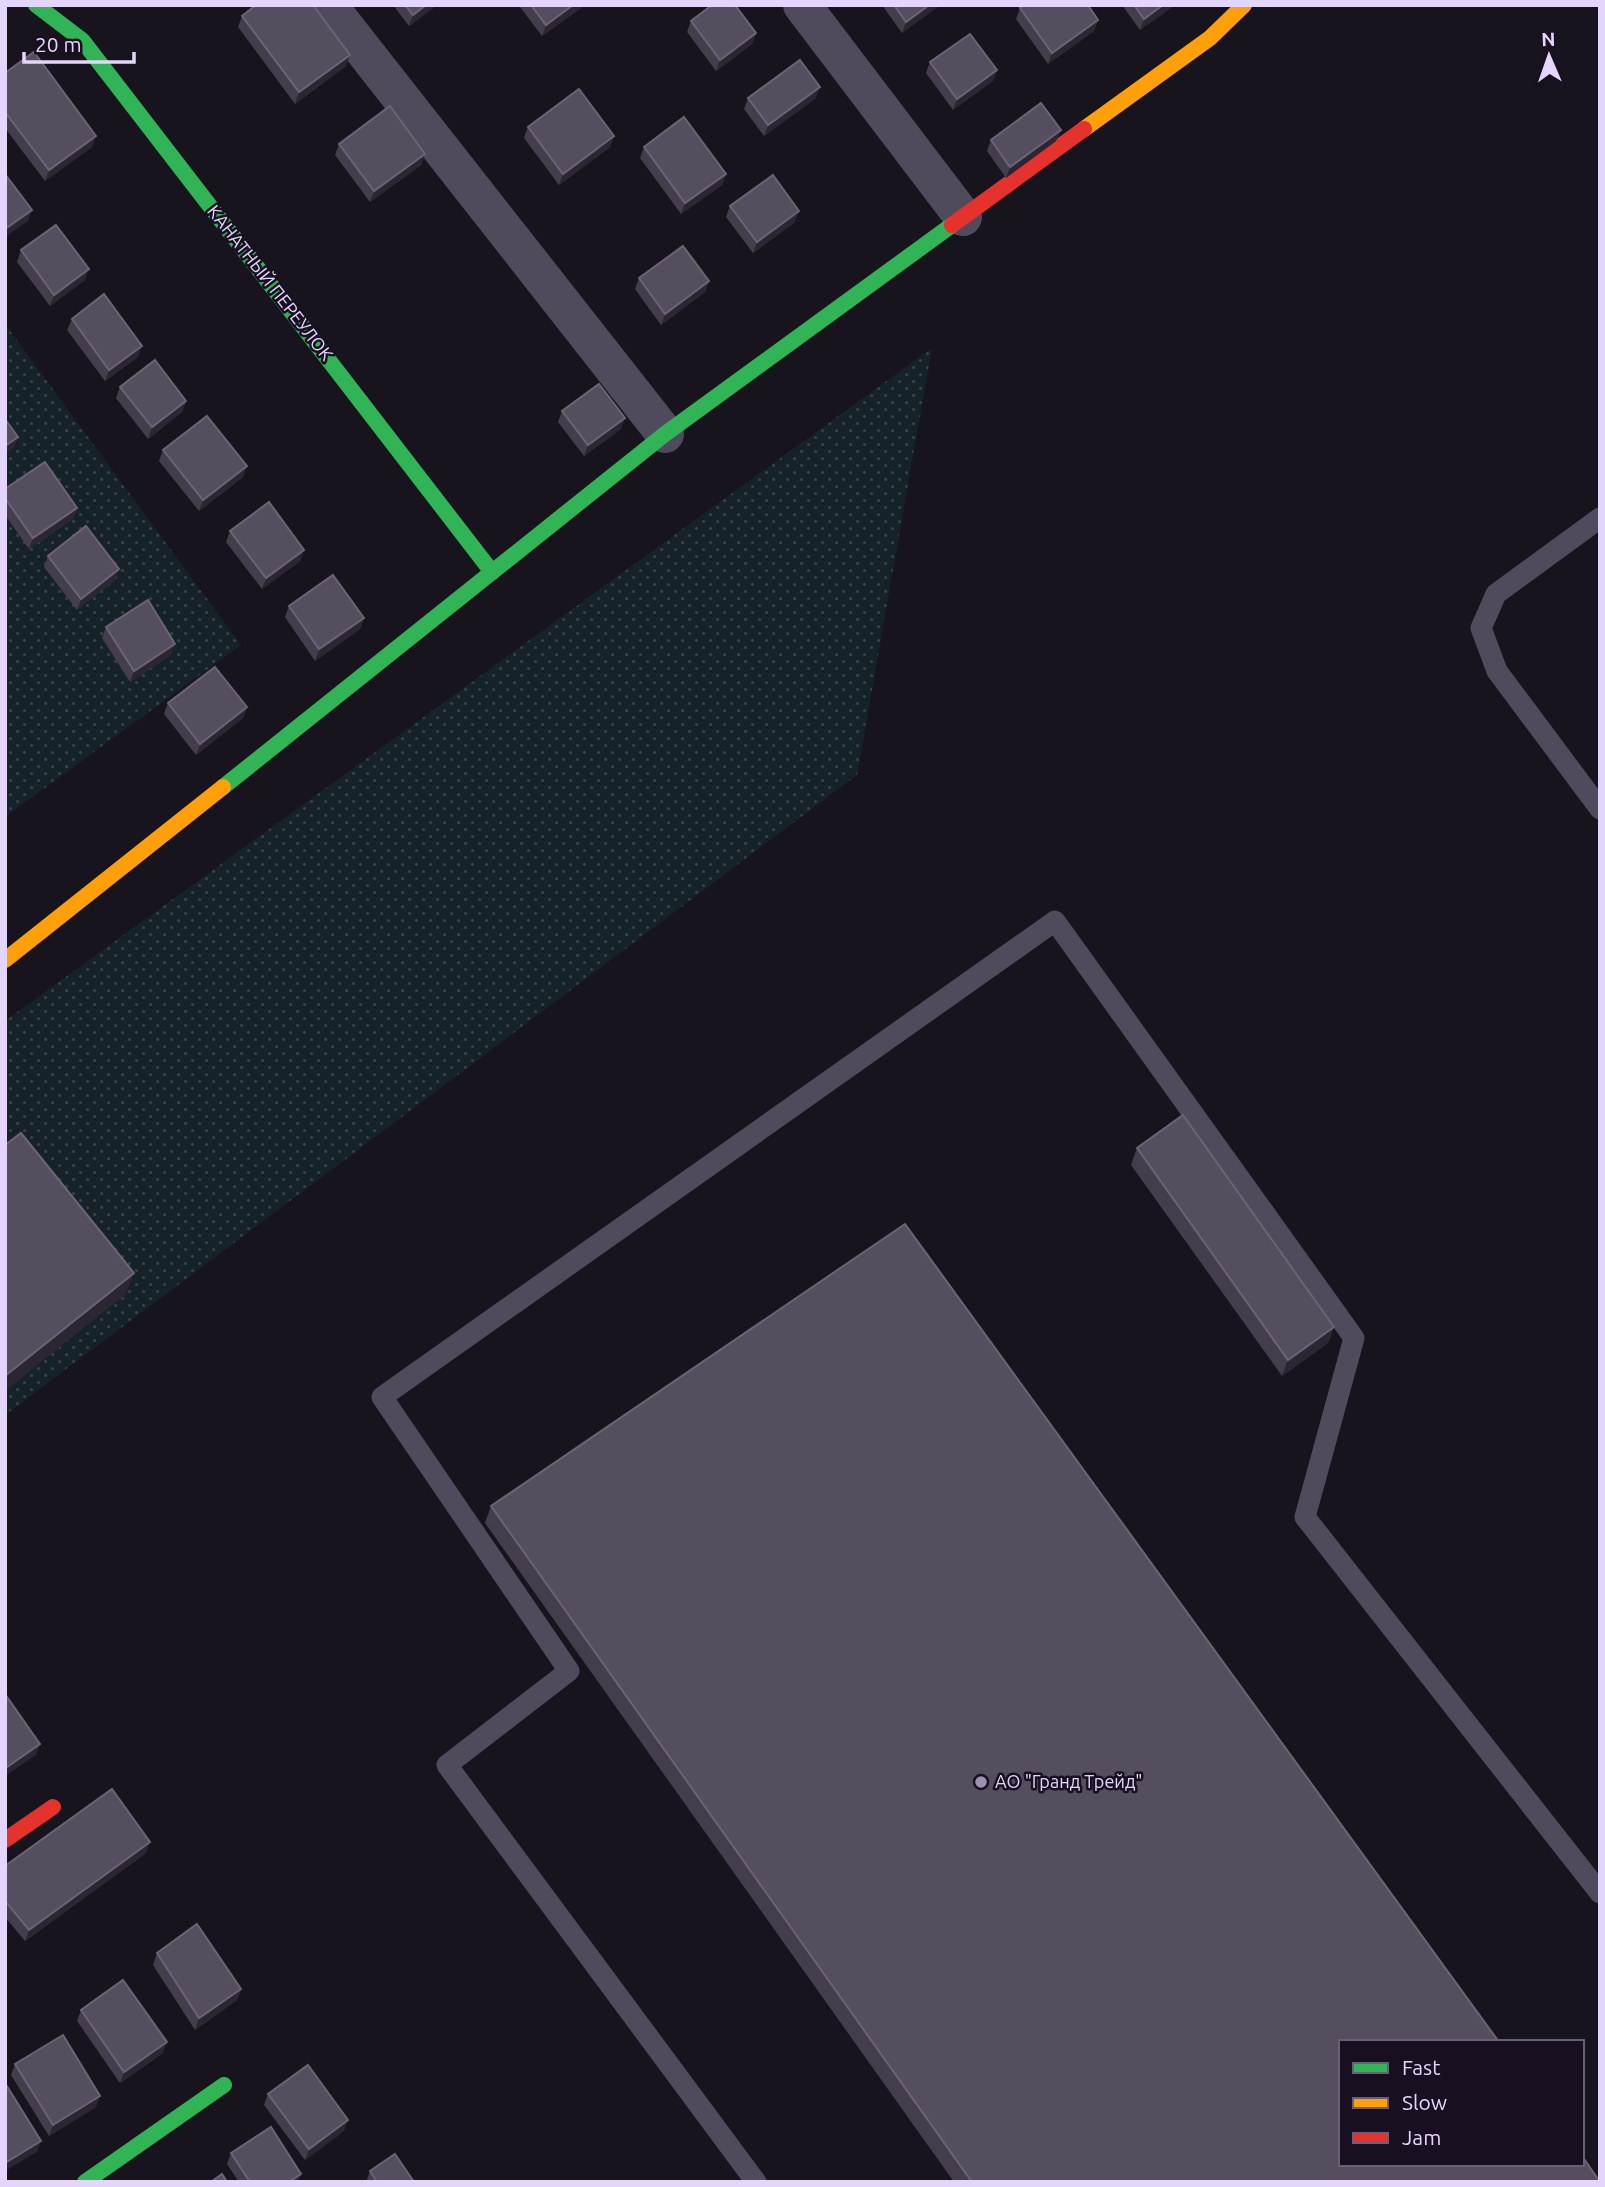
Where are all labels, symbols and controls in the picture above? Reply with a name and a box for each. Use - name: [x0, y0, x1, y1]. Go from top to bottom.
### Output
- scale bar: [24, 21, 135, 65]
- north arrow: [1514, 21, 1584, 91]
- text: N: [1541, 28, 1556, 50]
- text: 20 m: [35, 32, 82, 56]
- street label: КАНАТНЫЙ ПЕРЕУЛОК: [204, 201, 338, 364]
- place label: АО "Гранд Трейд": [995, 1771, 1142, 1791]
- marker: АО "Гранд Трейд": [973, 1774, 989, 1790]
- legend: [1339, 2040, 1584, 2166]
- text: Fast: [1402, 2055, 1440, 2079]
- text: Slow: [1402, 2090, 1447, 2114]
- text: Jam: [1402, 2125, 1441, 2149]

